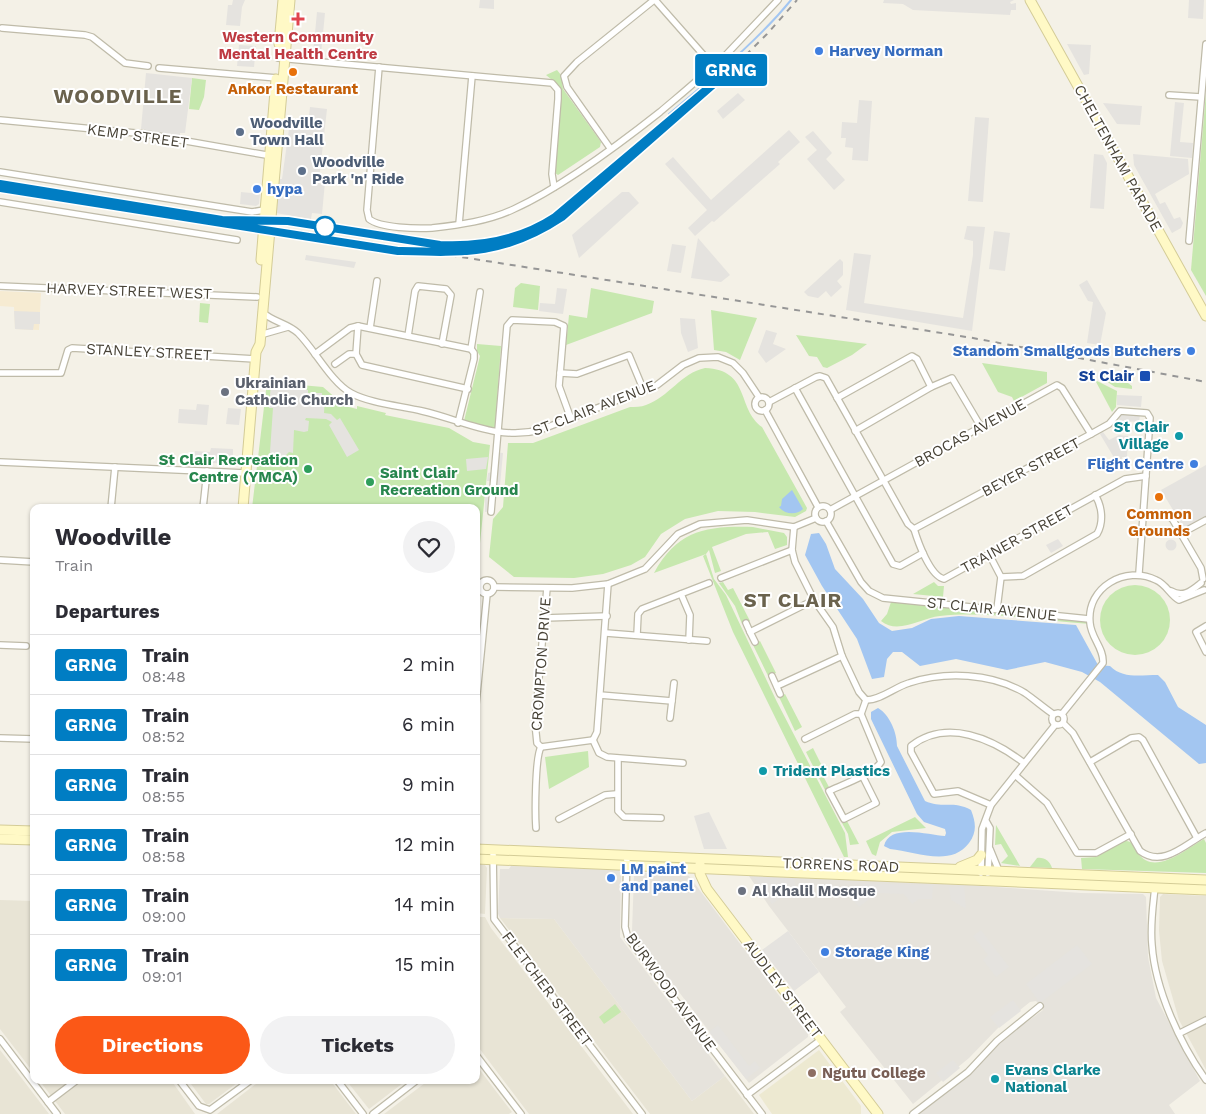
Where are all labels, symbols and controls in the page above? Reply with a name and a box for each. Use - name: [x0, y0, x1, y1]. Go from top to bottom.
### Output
- marker: Western Community Mental Health Centre: [291, 12, 305, 26]
- place label: Western Community Mental Health Centre: [218, 28, 378, 63]
- place label: Harvey Norman: [829, 42, 943, 60]
- marker: Harvey Norman: [813, 45, 825, 57]
- line badge: GRNG: [696, 54, 766, 86]
- text: GRNG: [705, 59, 757, 80]
- marker: Ankor Restaurant: [287, 66, 299, 78]
- place label: Ankor Restaurant: [228, 80, 359, 98]
- street label: CHELTENHAM PARADE: [1070, 81, 1166, 235]
- district label: WOODVILLE: [54, 84, 182, 108]
- place label: Woodville Town Hall: [250, 114, 324, 149]
- street label: KEMP STREET: [86, 120, 190, 152]
- marker: Woodville Town Hall: [234, 126, 246, 138]
- place label: Woodville Park 'n' Ride: [312, 153, 405, 188]
- marker: Woodville Park 'n' Ride: [296, 165, 308, 177]
- place label: hypa: [267, 180, 303, 198]
- marker: hypa: [251, 183, 263, 195]
- unlabelled marker: [314, 216, 336, 238]
- street label: HARVEY STREET WEST: [46, 279, 212, 303]
- street label: STANLEY STREET: [86, 340, 212, 364]
- place label: Standom Smallgoods Butchers: [953, 342, 1181, 360]
- marker: Standom Smallgoods Butchers: [1185, 345, 1197, 357]
- place label: St Clair: [1079, 367, 1135, 385]
- marker: St Clair: [1138, 369, 1152, 383]
- place label: Ukrainian Catholic Church: [235, 374, 354, 409]
- street label: ST CLAIR AVENUE: [530, 376, 658, 440]
- marker: Ukrainian Catholic Church: [219, 386, 231, 398]
- street label: BROCAS AVENUE: [911, 395, 1029, 471]
- place label: St Clair Village: [1114, 418, 1170, 453]
- marker: St Clair Village: [1173, 430, 1185, 442]
- street label: BEYER STREET: [979, 434, 1083, 500]
- place label: St Clair Recreation Centre (YMCA): [159, 451, 298, 486]
- place label: Flight Centre: [1087, 455, 1184, 473]
- marker: Flight Centre: [1188, 458, 1200, 470]
- marker: St Clair Recreation Centre (YMCA): [302, 463, 314, 475]
- place label: Saint Clair Recreation Ground: [380, 464, 519, 499]
- marker: Saint Clair Recreation Ground: [364, 476, 376, 488]
- marker: Common Grounds: [1153, 491, 1165, 503]
- street label: TRAINER STREET: [958, 501, 1076, 577]
- place label: Common Grounds: [1126, 505, 1192, 540]
- button: heart: [403, 521, 455, 573]
- text: Woodville: [55, 523, 172, 551]
- text: Train: [55, 556, 93, 575]
- district label: ST CLAIR: [744, 588, 842, 612]
- street label: ST CLAIR AVENUE: [926, 593, 1058, 625]
- street label: CROMPTON DRIVE: [527, 597, 555, 731]
- text: Departures: [55, 600, 160, 623]
- text: Train: [142, 644, 189, 667]
- text: 2 min: [403, 653, 455, 676]
- text: GRNG: [65, 654, 117, 675]
- text: 08:48: [142, 667, 186, 686]
- text: Train: [142, 704, 189, 727]
- text: 6 min: [402, 713, 455, 736]
- text: GRNG: [65, 714, 117, 735]
- text: 08:52: [142, 727, 185, 746]
- place label: Trident Plastics: [773, 762, 890, 780]
- text: Train: [142, 764, 189, 787]
- marker: Trident Plastics: [757, 765, 769, 777]
- text: 9 min: [402, 773, 455, 796]
- text: GRNG: [65, 774, 117, 795]
- text: 08:55: [142, 787, 185, 806]
- text: Train: [142, 824, 189, 847]
- text: 12 min: [395, 833, 455, 856]
- text: GRNG: [65, 834, 117, 855]
- text: 08:58: [142, 847, 186, 866]
- street label: TORRENS ROAD: [782, 854, 900, 876]
- place label: LM paint and panel: [621, 860, 694, 895]
- marker: LM paint and panel: [605, 872, 617, 884]
- place label: Al Khalil Mosque: [752, 882, 876, 900]
- text: Train: [142, 884, 189, 907]
- marker: Al Khalil Mosque: [736, 885, 748, 897]
- text: 14 min: [395, 893, 455, 916]
- text: GRNG: [65, 894, 117, 915]
- text: 09:00: [142, 907, 186, 926]
- street label: FLETCHER STREET: [498, 928, 596, 1050]
- street label: BURWOOD AVENUE: [622, 929, 720, 1055]
- street label: AUDLEY STREET: [740, 936, 826, 1042]
- place label: Storage King: [835, 943, 930, 961]
- text: Train: [142, 944, 189, 967]
- marker: Storage King: [819, 946, 831, 958]
- text: 15 min: [395, 953, 455, 976]
- text: GRNG: [65, 954, 117, 975]
- text: 09:01: [142, 967, 183, 986]
- button: Directions: [55, 1016, 250, 1074]
- button: Tickets: [260, 1016, 455, 1074]
- place label: Evans Clarke National: [1005, 1061, 1101, 1096]
- place label: Ngutu College: [822, 1064, 926, 1082]
- marker: Ngutu College: [806, 1067, 818, 1079]
- marker: Evans Clarke National: [989, 1073, 1001, 1085]

